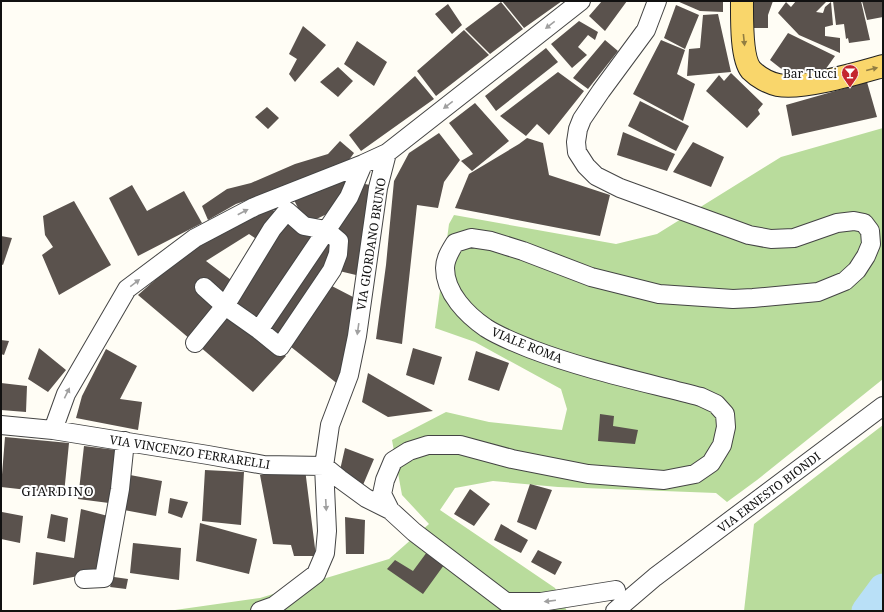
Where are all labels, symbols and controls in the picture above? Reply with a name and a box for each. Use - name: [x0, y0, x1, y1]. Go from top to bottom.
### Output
- one-way arrow: [545, 21, 556, 29]
- one-way arrow: [741, 34, 747, 46]
- bar icon: Bar Tucci: [840, 63, 860, 88]
- place label: Bar Tucci: [783, 65, 837, 82]
- one-way arrow: [866, 66, 878, 72]
- one-way arrow: [443, 101, 454, 109]
- street label: VIA GIORDANO BRUNO: [352, 176, 390, 312]
- one-way arrow: [237, 209, 249, 216]
- one-way arrow: [129, 279, 140, 288]
- one-way arrow: [355, 323, 361, 335]
- street label: VIALE ROMA: [489, 323, 566, 367]
- one-way arrow: [64, 388, 70, 399]
- street label: VIA VINCENZO FERRARELLI: [108, 431, 272, 473]
- street label: VIA ERNESTO BIONDI: [714, 448, 824, 536]
- district label: GIARDINO: [21, 482, 95, 500]
- one-way arrow: [322, 499, 329, 511]
- one-way arrow: [544, 597, 556, 604]

